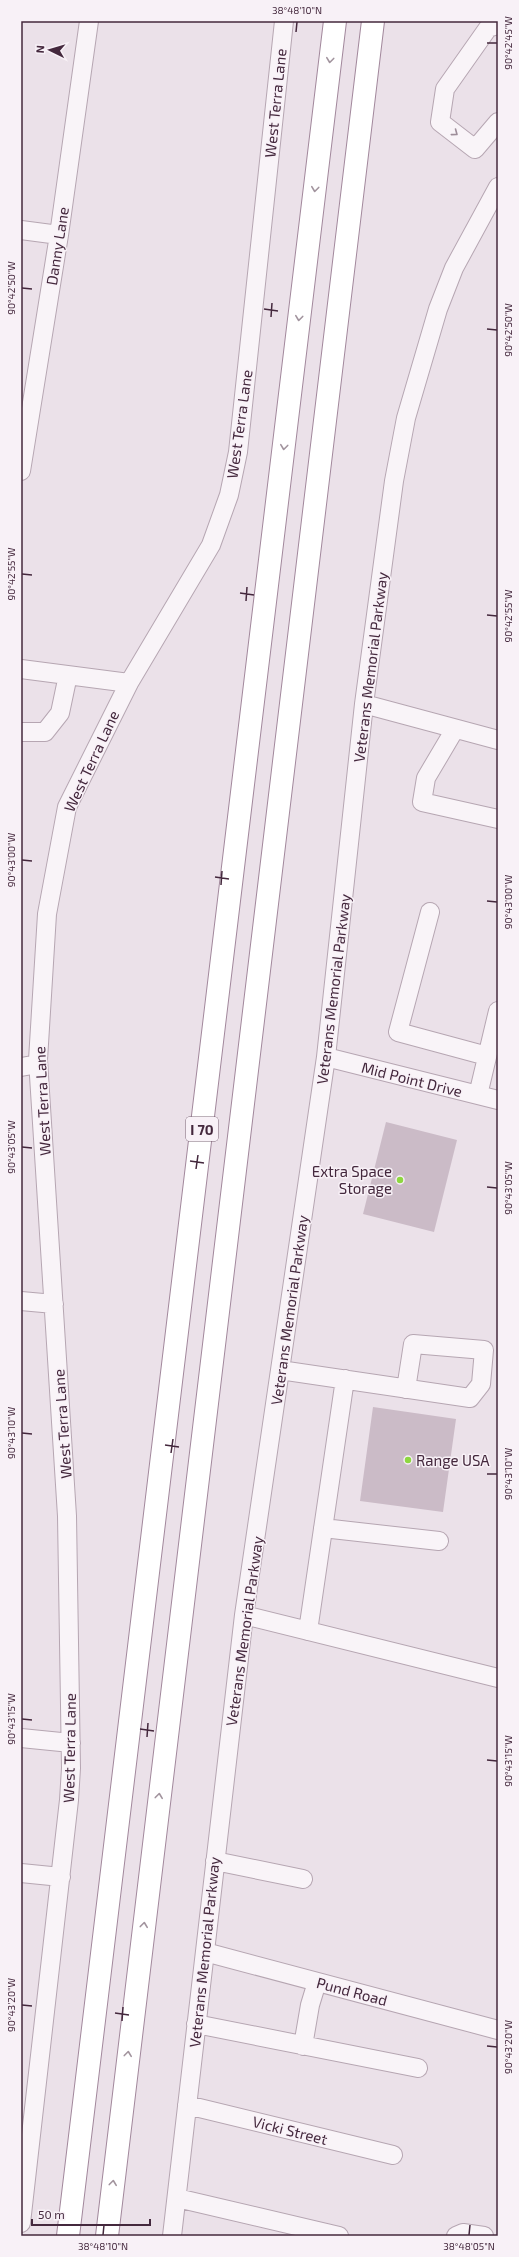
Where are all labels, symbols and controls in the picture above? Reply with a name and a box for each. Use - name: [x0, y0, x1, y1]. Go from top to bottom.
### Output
- text: 38°48'10"N: [272, 4, 322, 16]
- text: 90°42'45"W: [502, 16, 514, 70]
- north arrow: [30, 30, 70, 70]
- text: N: [33, 45, 46, 54]
- street label: West Terra Lane: [260, 47, 290, 159]
- one-way arrow: [326, 57, 335, 63]
- one-way arrow: [450, 129, 457, 136]
- one-way arrow: [311, 186, 320, 192]
- street label: Danny Lane: [42, 205, 72, 287]
- text: 90°42'50"W: [5, 261, 17, 315]
- text: 90°42'50"W: [502, 303, 514, 357]
- one-way arrow: [295, 315, 304, 321]
- street label: West Terra Lane: [222, 368, 256, 480]
- one-way arrow: [280, 444, 289, 450]
- text: 90°42'55"W: [5, 547, 17, 600]
- street label: Veterans Memorial Parkway: [349, 571, 391, 763]
- text: 90°42'55"W: [502, 589, 514, 642]
- street label: West Terra Lane: [60, 707, 122, 815]
- text: 90°43'00"W: [5, 832, 17, 887]
- text: 90°43'00"W: [502, 874, 514, 929]
- street label: Veterans Memorial Parkway: [312, 893, 354, 1085]
- street label: West Terra Lane: [30, 1046, 54, 1156]
- street label: Mid Point Drive: [360, 1058, 464, 1100]
- road number: I 70: [186, 1117, 218, 1141]
- text: 90°43'05"W: [5, 1120, 17, 1174]
- text: 90°43'05"W: [502, 1161, 514, 1215]
- place label: Extra Space Storage: [312, 1162, 392, 1197]
- marker: Extra Space Storage: [395, 1175, 405, 1185]
- street label: Veterans Memorial Parkway: [267, 1214, 311, 1406]
- street label: West Terra Lane: [49, 1369, 75, 1479]
- text: 90°43'10"W: [5, 1406, 17, 1459]
- text: 90°43'10"W: [502, 1447, 514, 1500]
- place label: Range USA: [416, 1451, 490, 1469]
- marker: Range USA: [403, 1455, 413, 1465]
- street label: Veterans Memorial Parkway: [222, 1535, 266, 1727]
- text: 90°43'15"W: [5, 1693, 17, 1745]
- street label: West Terra Lane: [59, 1693, 79, 1803]
- text: 90°43'15"W: [502, 1735, 514, 1787]
- one-way arrow: [154, 1793, 163, 1799]
- street label: Veterans Memorial Parkway: [185, 1856, 223, 2048]
- one-way arrow: [139, 1922, 148, 1928]
- street label: Pund Road: [315, 1973, 389, 2009]
- text: 90°43'20"W: [5, 1978, 17, 2032]
- text: 90°43'20"W: [502, 2020, 514, 2074]
- one-way arrow: [124, 2051, 133, 2057]
- street label: Vicki Street: [251, 2112, 330, 2148]
- one-way arrow: [108, 2180, 117, 2186]
- scale bar: [32, 2201, 150, 2227]
- text: 50 m: [38, 2207, 65, 2221]
- text: 38°48'10"N: [78, 2240, 128, 2252]
- text: 38°48'05"N: [443, 2240, 495, 2252]

